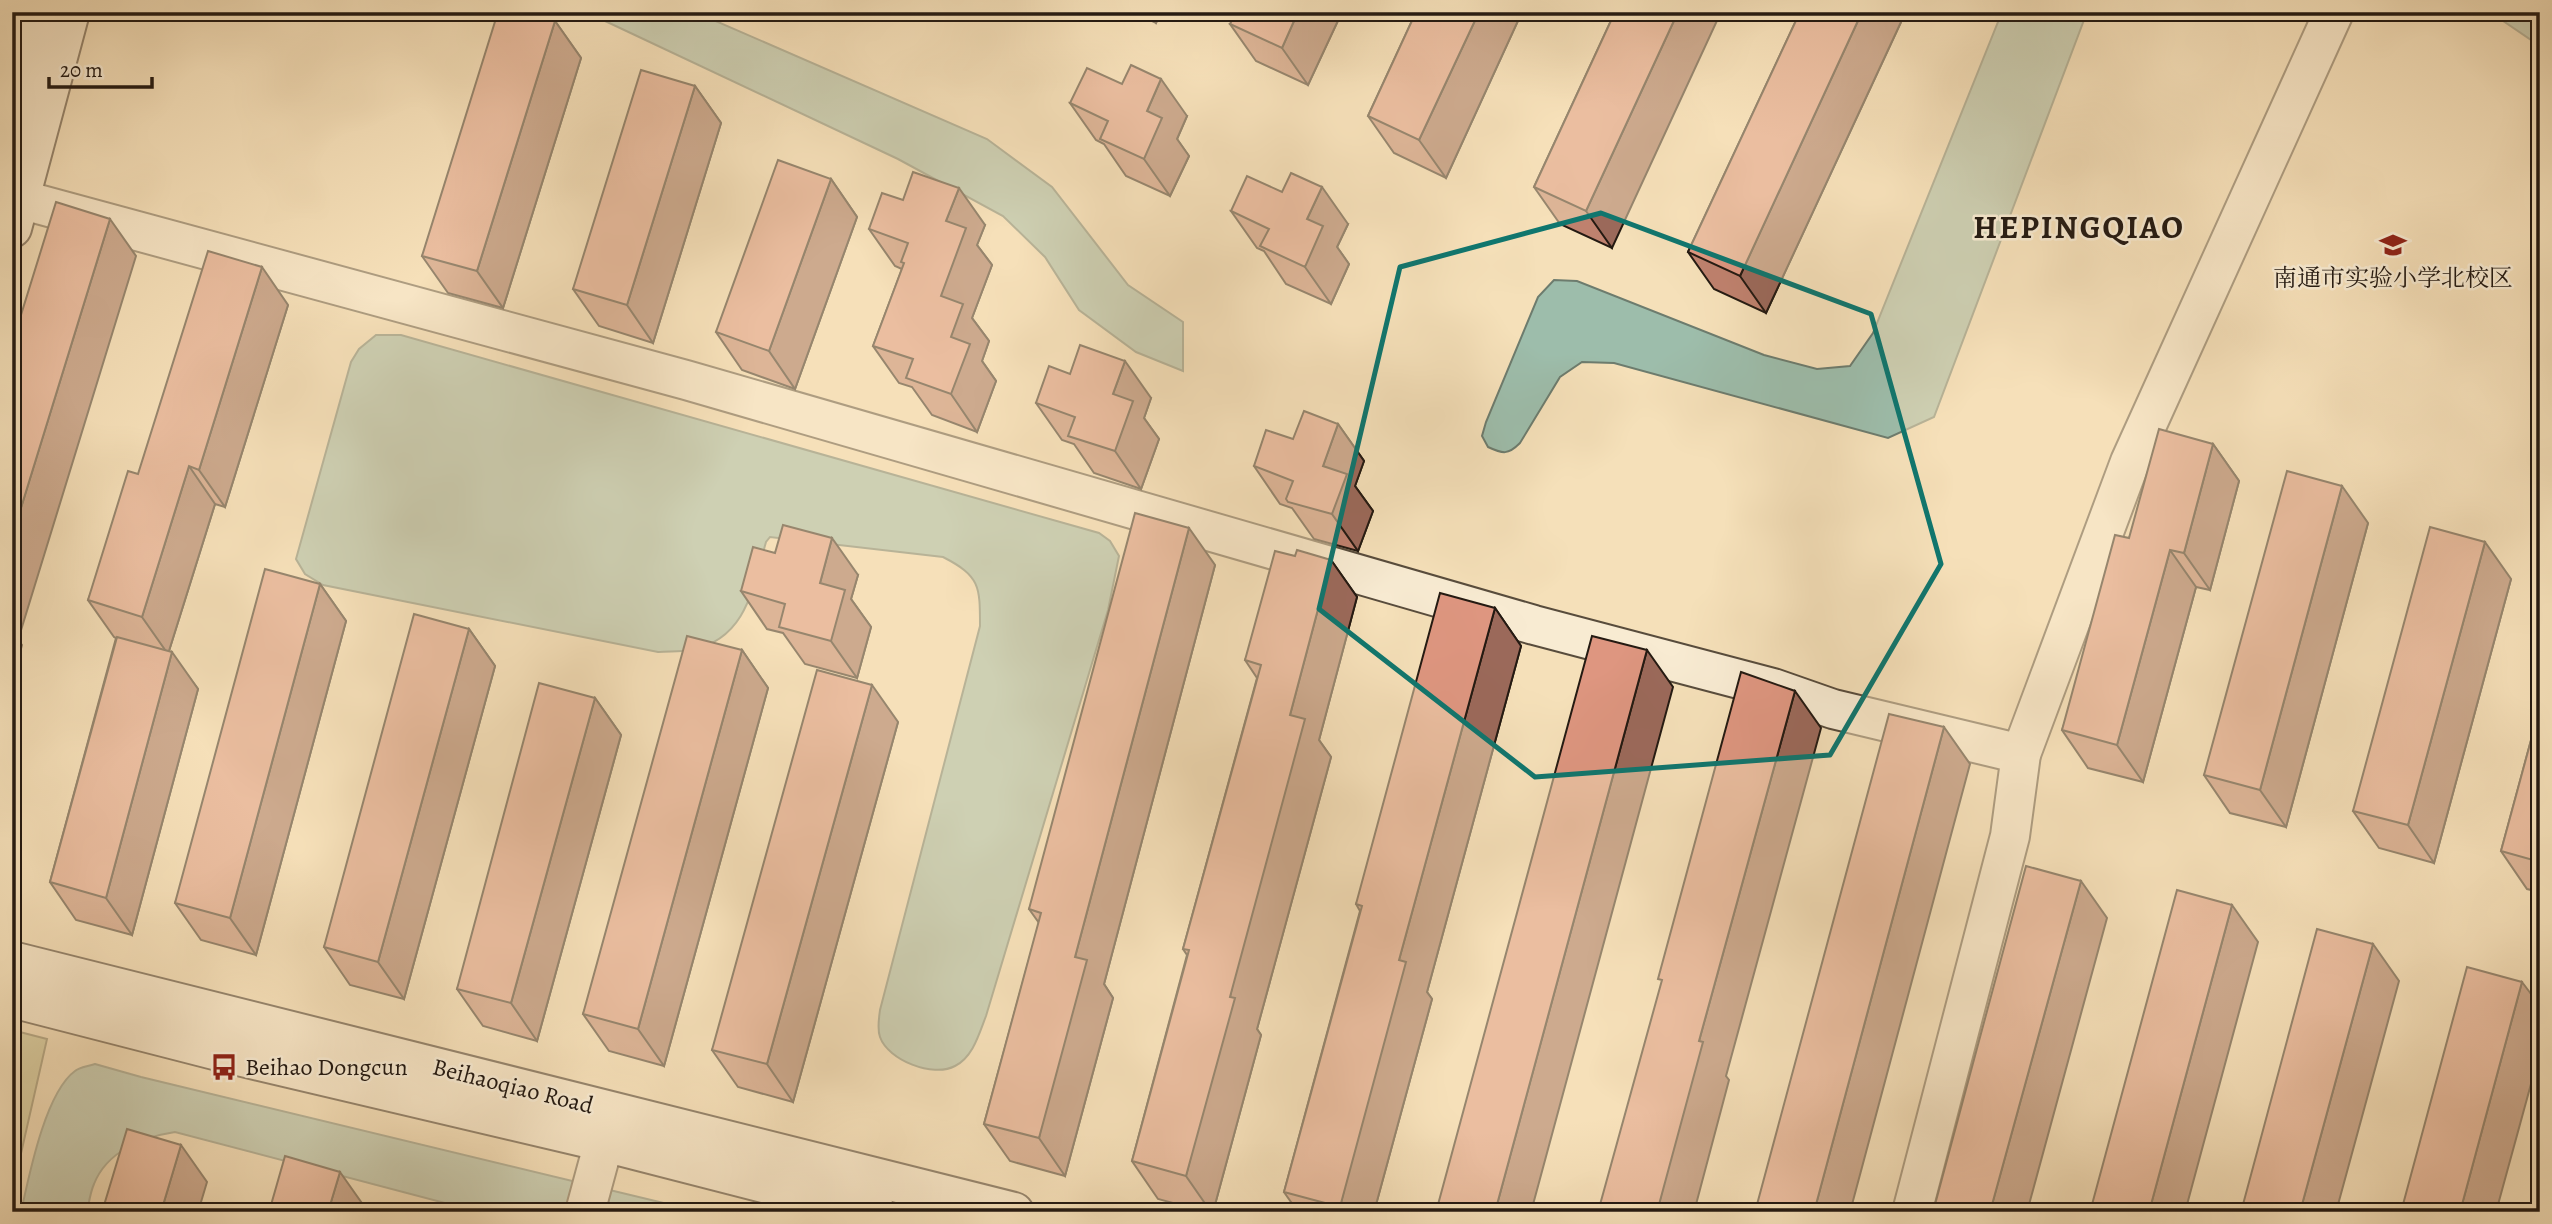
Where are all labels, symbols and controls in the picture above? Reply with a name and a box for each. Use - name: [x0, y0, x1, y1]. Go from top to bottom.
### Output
- scale bar: [49, 46, 152, 90]
- text: 20 m: [60, 56, 103, 84]
- district label: HEPINGQIAO: [1973, 205, 2185, 249]
- school or university icon: 南通市实验小学北校区: [2378, 230, 2408, 260]
- place label: 南通市实验小学北校区: [2273, 262, 2513, 294]
- place label: Beihao Dongcun: [245, 1051, 408, 1083]
- street label: Beihaoqiao Road: [429, 1051, 597, 1121]
- bus stop icon: Beihao Dongcun: [209, 1052, 239, 1082]

